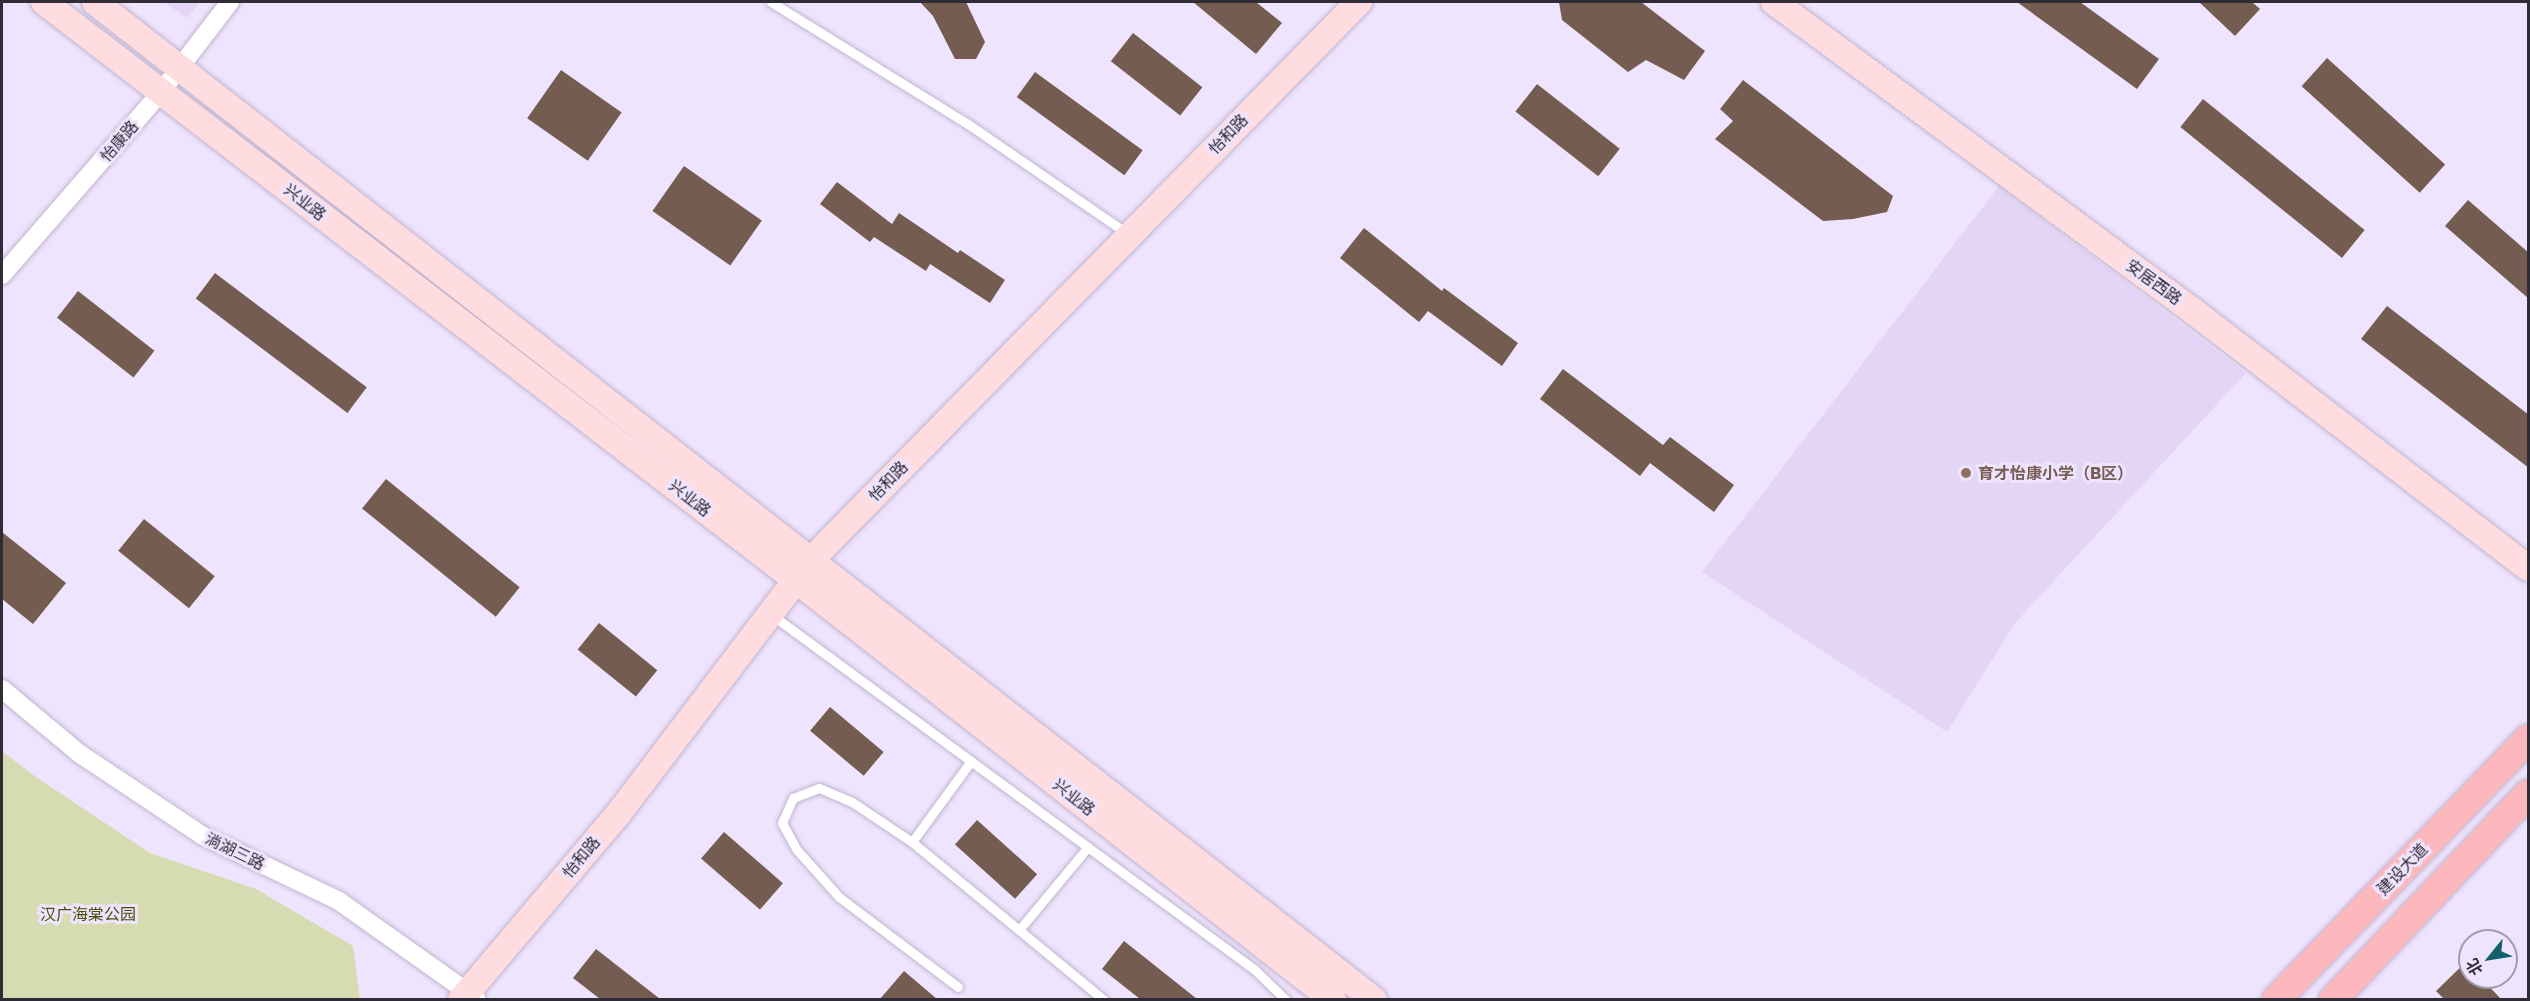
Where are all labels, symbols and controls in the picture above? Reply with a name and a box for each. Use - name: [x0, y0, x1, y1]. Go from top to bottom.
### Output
- street label: 怡和路: [1204, 110, 1252, 158]
- street label: 怡康路: [96, 117, 142, 165]
- street label: 兴业路: [280, 180, 330, 224]
- street label: 安居西路: [2122, 255, 2186, 309]
- street label: 怡和路: [864, 457, 912, 505]
- place label: 育才怡康小学（B区）: [1978, 463, 2133, 483]
- marker: 育才怡康小学（B区）: [1959, 466, 1973, 480]
- street label: 兴业路: [665, 476, 715, 520]
- street label: 兴业路: [1049, 775, 1099, 819]
- street label: 淌湖三路: [202, 828, 268, 874]
- street label: 怡和路: [558, 832, 604, 882]
- street label: 建设大道: [2373, 839, 2431, 899]
- park label: 汉广海棠公园: [40, 904, 136, 924]
- north arrow: [2458, 929, 2518, 989]
- text: 北: [2461, 955, 2487, 979]

